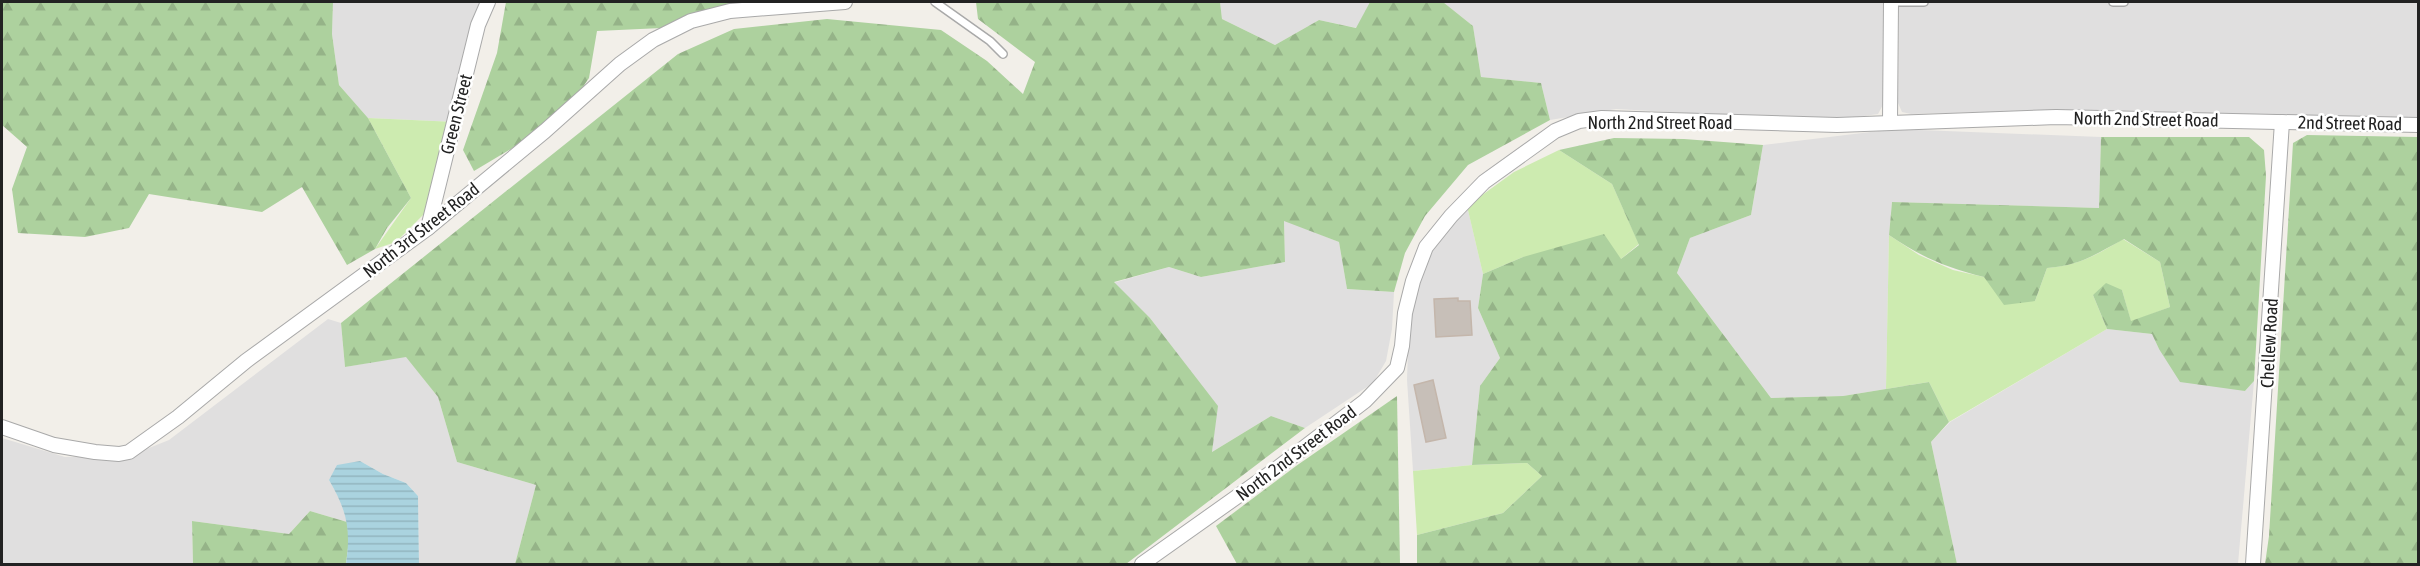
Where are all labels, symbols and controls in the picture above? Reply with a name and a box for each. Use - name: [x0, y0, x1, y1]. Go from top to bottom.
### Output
- street label: Green Street: [436, 72, 476, 156]
- street label: North 2nd Street Road: [2073, 107, 2219, 131]
- street label: North 2nd Street Road: [1587, 112, 1733, 133]
- street label: 2nd Street Road: [2298, 112, 2402, 134]
- street label: North 3rd Street Road: [359, 178, 483, 282]
- street label: Chellew Road: [2256, 298, 2282, 388]
- street label: North 2nd Street Road: [1232, 401, 1360, 505]

